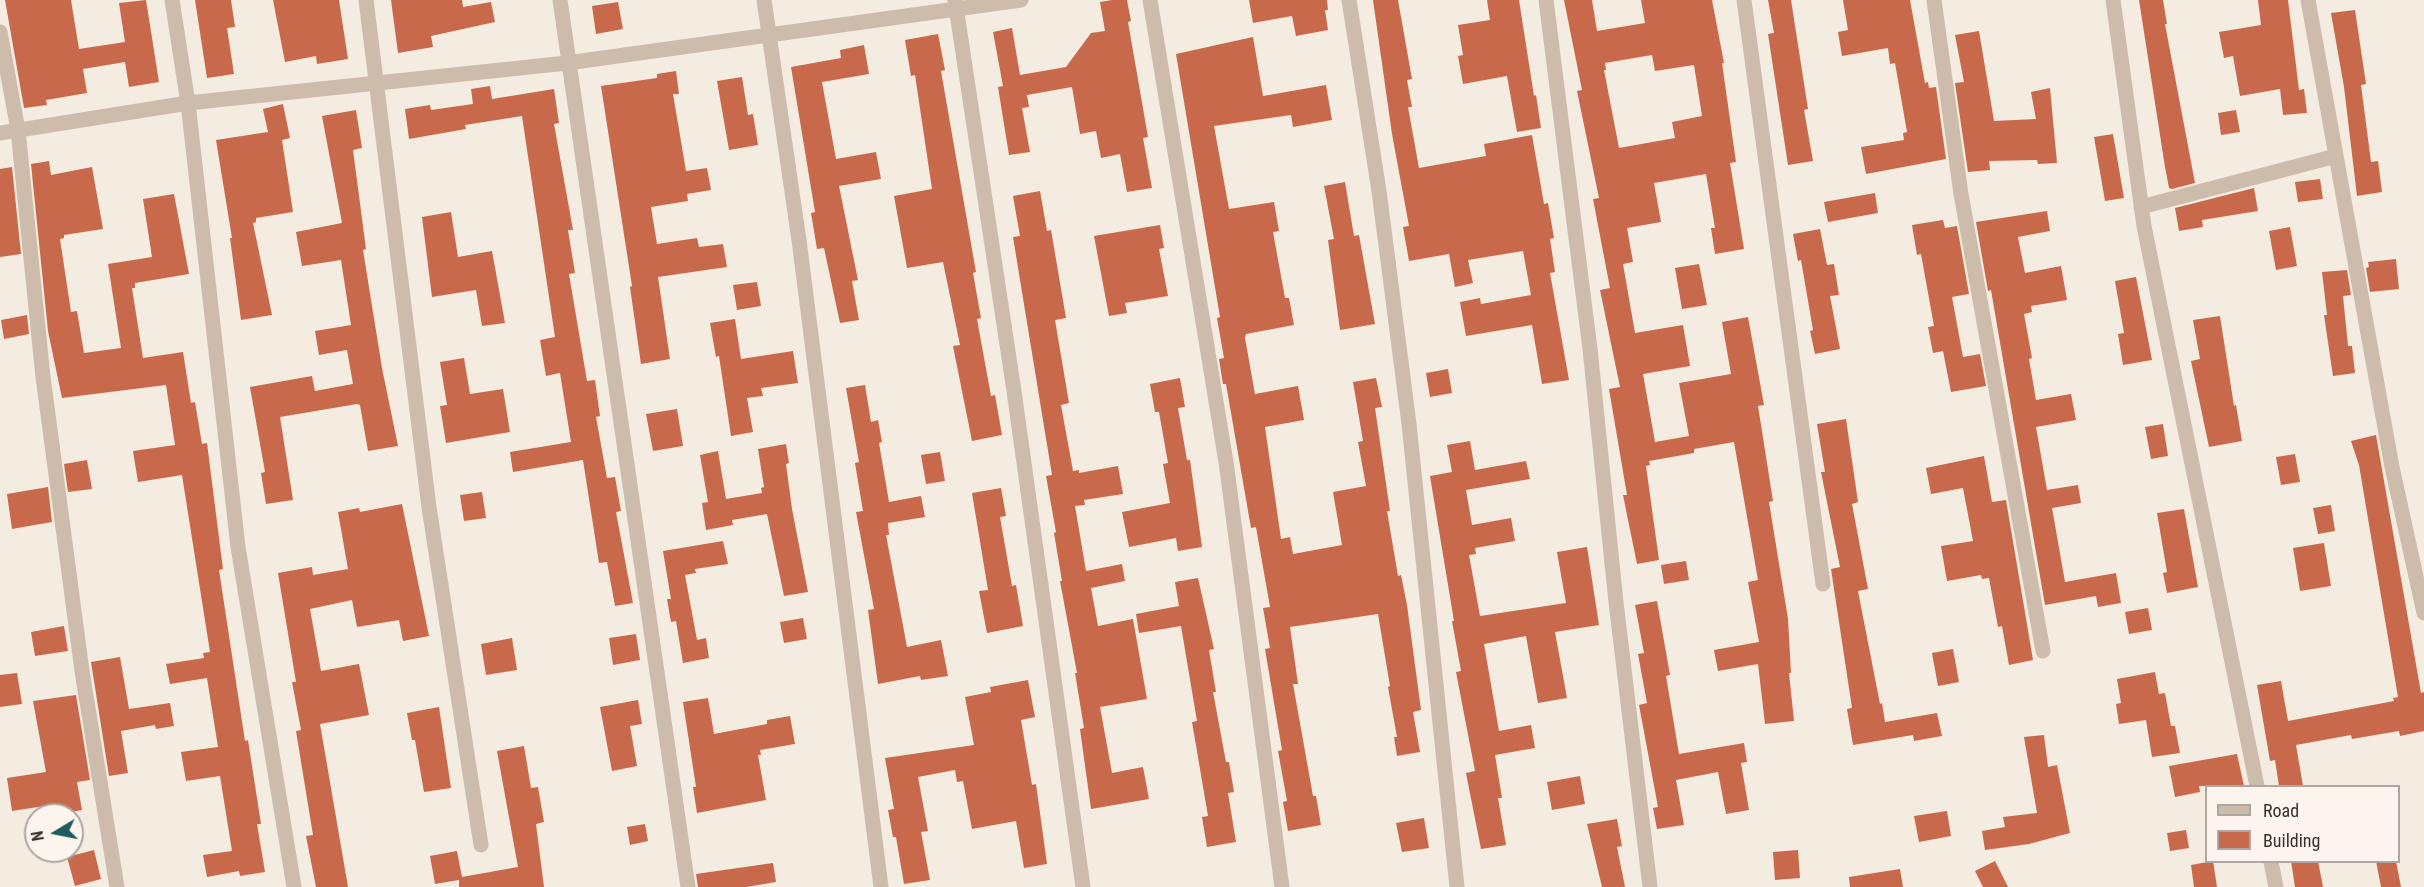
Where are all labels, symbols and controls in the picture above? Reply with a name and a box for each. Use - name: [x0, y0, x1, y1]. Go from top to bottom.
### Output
- legend: [2205, 785, 2400, 863]
- text: Road: [2263, 800, 2299, 821]
- north arrow: [24, 803, 84, 863]
- text: N: [28, 829, 48, 842]
- text: Building: [2263, 830, 2320, 851]

